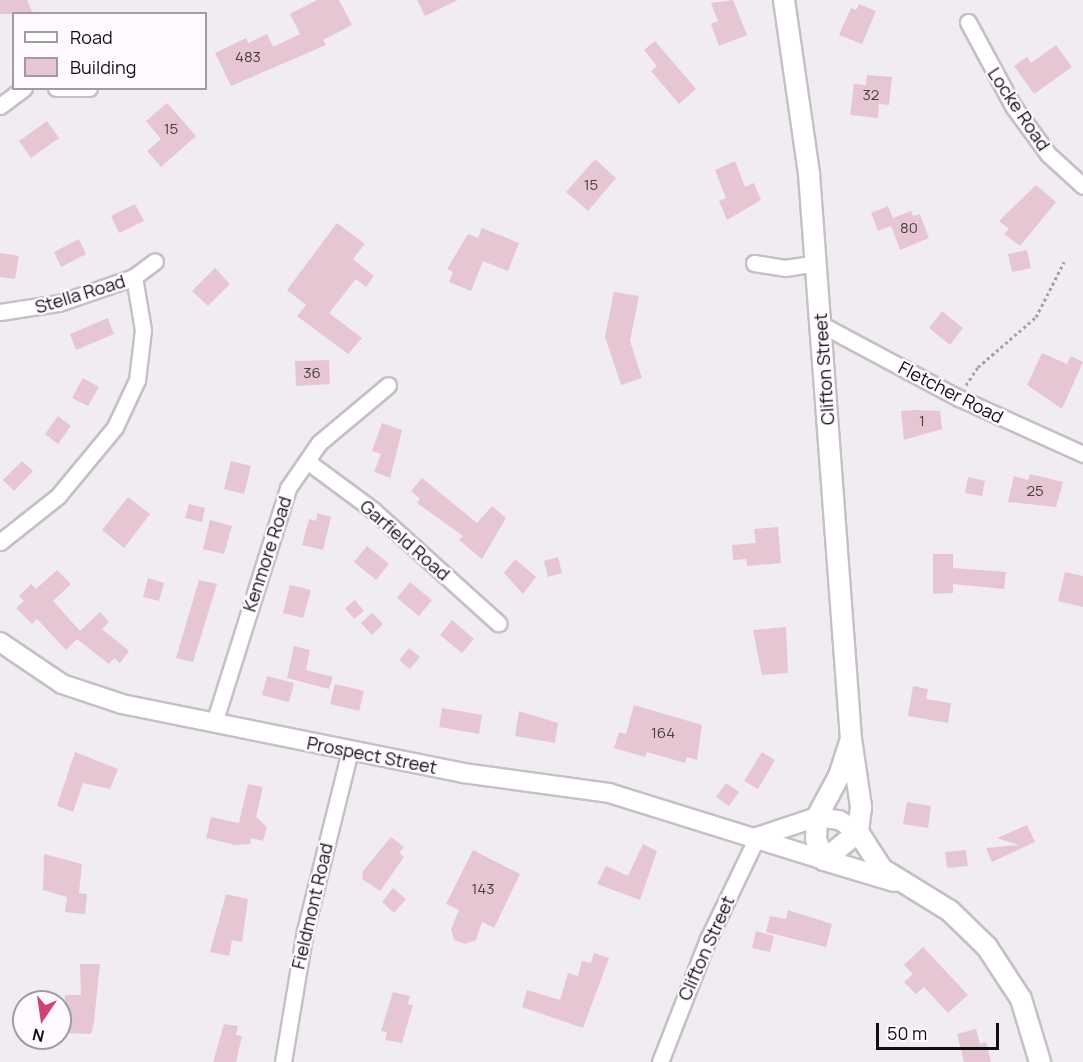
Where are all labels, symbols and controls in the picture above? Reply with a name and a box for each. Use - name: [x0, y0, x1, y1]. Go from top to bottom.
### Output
- legend: [12, 12, 207, 90]
- text: Road: [70, 25, 113, 49]
- house number: 483: [235, 48, 261, 66]
- text: Building: [70, 55, 136, 79]
- street label: Locke Road: [983, 63, 1055, 155]
- house number: 32: [863, 86, 879, 104]
- house number: 15: [164, 120, 178, 138]
- house number: 15: [584, 176, 598, 194]
- house number: 80: [900, 219, 918, 237]
- street label: Stella Road: [32, 270, 128, 318]
- street label: Clifton Street: [809, 312, 839, 426]
- street label: Fletcher Road: [895, 356, 1007, 428]
- house number: 36: [303, 364, 321, 382]
- house number: 1: [919, 412, 925, 430]
- house number: 25: [1026, 482, 1044, 500]
- street label: Kenmore Road: [238, 494, 296, 614]
- street label: Garfield Road: [356, 495, 454, 585]
- house number: 164: [651, 724, 675, 742]
- street label: Prospect Street: [305, 732, 439, 778]
- street label: Fieldmont Road: [287, 841, 337, 971]
- house number: 143: [472, 880, 494, 898]
- street label: Clifton Street: [673, 892, 739, 1004]
- north arrow: [12, 990, 72, 1050]
- scale bar: [879, 1011, 1002, 1049]
- text: 50 m: [887, 1021, 927, 1045]
- text: N: [30, 1024, 46, 1048]

